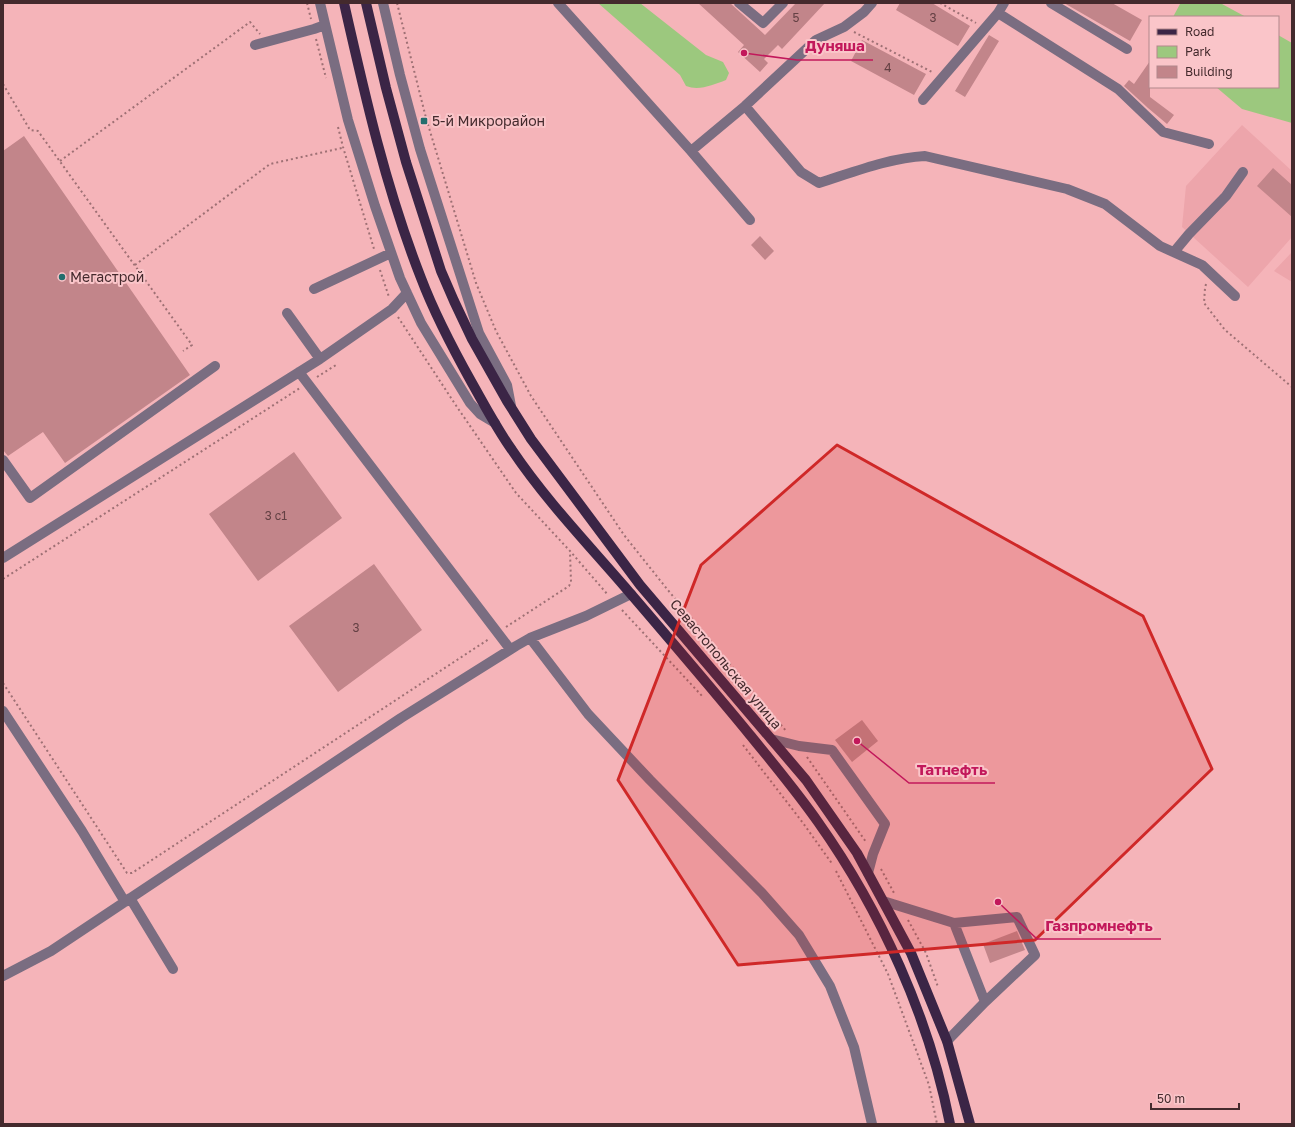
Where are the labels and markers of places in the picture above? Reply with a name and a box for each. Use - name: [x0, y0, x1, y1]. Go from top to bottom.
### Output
- callout: Дуняша: [797, 33, 873, 60]
- place label: 5-й Микрорайон: [432, 112, 545, 129]
- marker: 5-й Микрорайон: [419, 116, 429, 126]
- place label: Мегастрой: [70, 268, 144, 285]
- marker: Мегастрой: [57, 272, 67, 282]
- callout: Татнефть: [909, 756, 995, 783]
- callout: Газпромнефть: [1037, 912, 1161, 939]

